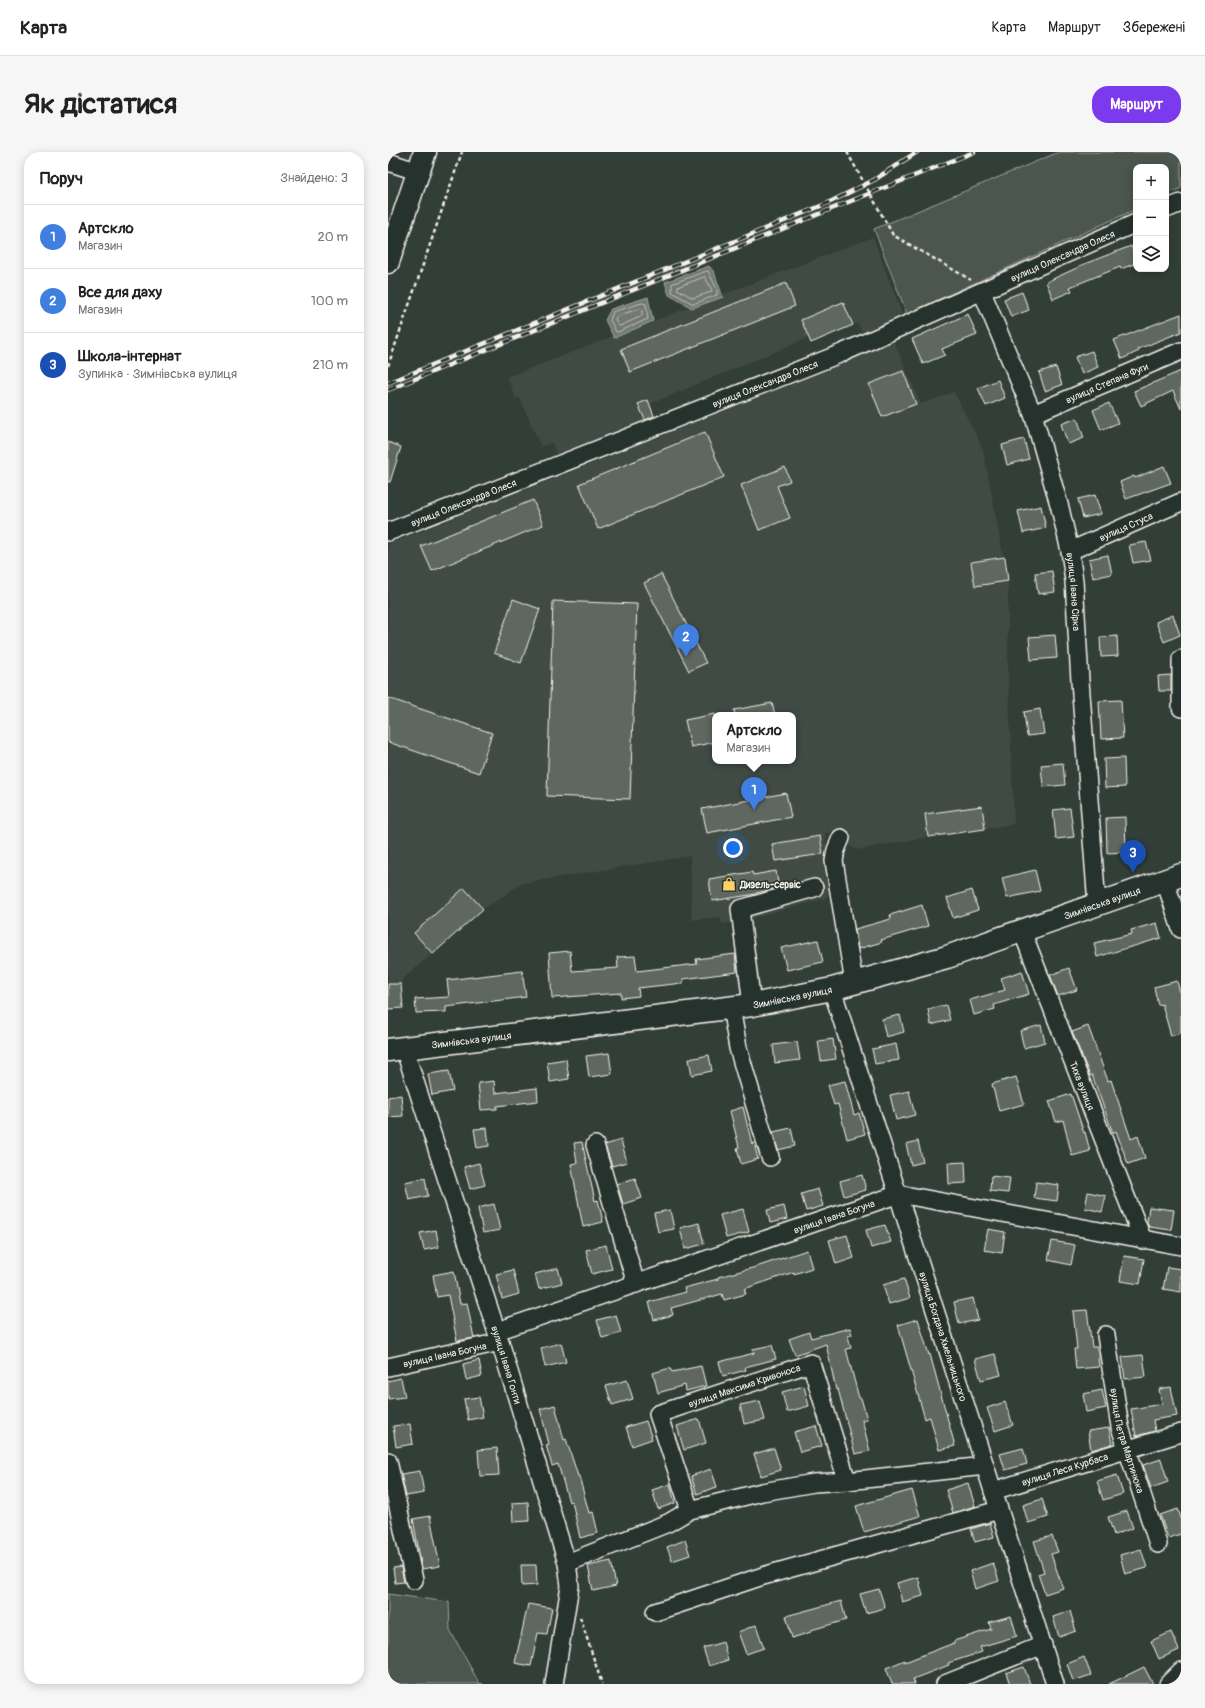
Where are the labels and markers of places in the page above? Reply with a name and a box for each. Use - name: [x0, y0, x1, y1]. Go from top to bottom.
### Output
- pin: 2: [673, 624, 699, 657]
- pin: 1: [741, 777, 767, 810]
- pin: 3: [1120, 840, 1146, 873]
- shop icon: Дизель-сервіс: [721, 876, 737, 892]
- place label: Дизель-сервіс: [739, 879, 801, 891]

